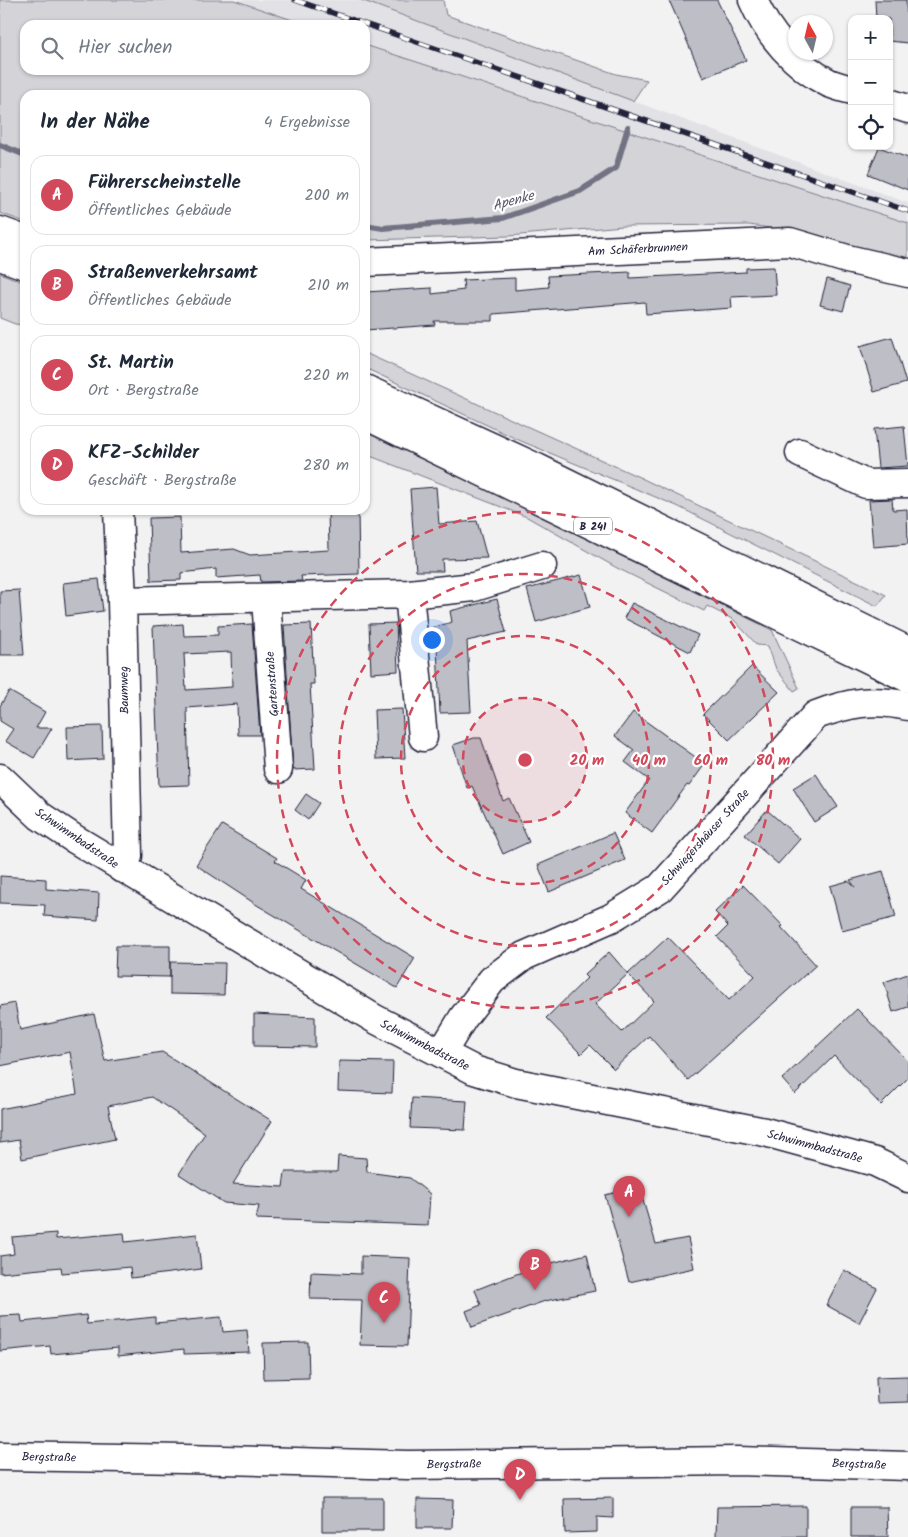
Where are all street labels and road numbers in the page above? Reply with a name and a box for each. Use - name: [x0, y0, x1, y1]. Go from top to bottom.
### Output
- street label: Am Schäferbrunnen: [588, 237, 688, 262]
- road number: B 241: [574, 518, 612, 534]
- street label: Gartenstraße: [261, 650, 284, 717]
- street label: Baumweg: [115, 666, 134, 714]
- street label: Schwiegershäuser Straße: [657, 784, 755, 890]
- street label: Schwimmbadstraße: [31, 803, 123, 874]
- street label: Schwimmbadstraße: [377, 1015, 473, 1076]
- street label: Schwimmbadstraße: [765, 1125, 865, 1168]
- street label: Bergstraße: [22, 1448, 77, 1467]
- street label: Bergstraße: [831, 1454, 887, 1475]
- street label: Bergstraße: [427, 1455, 482, 1474]

